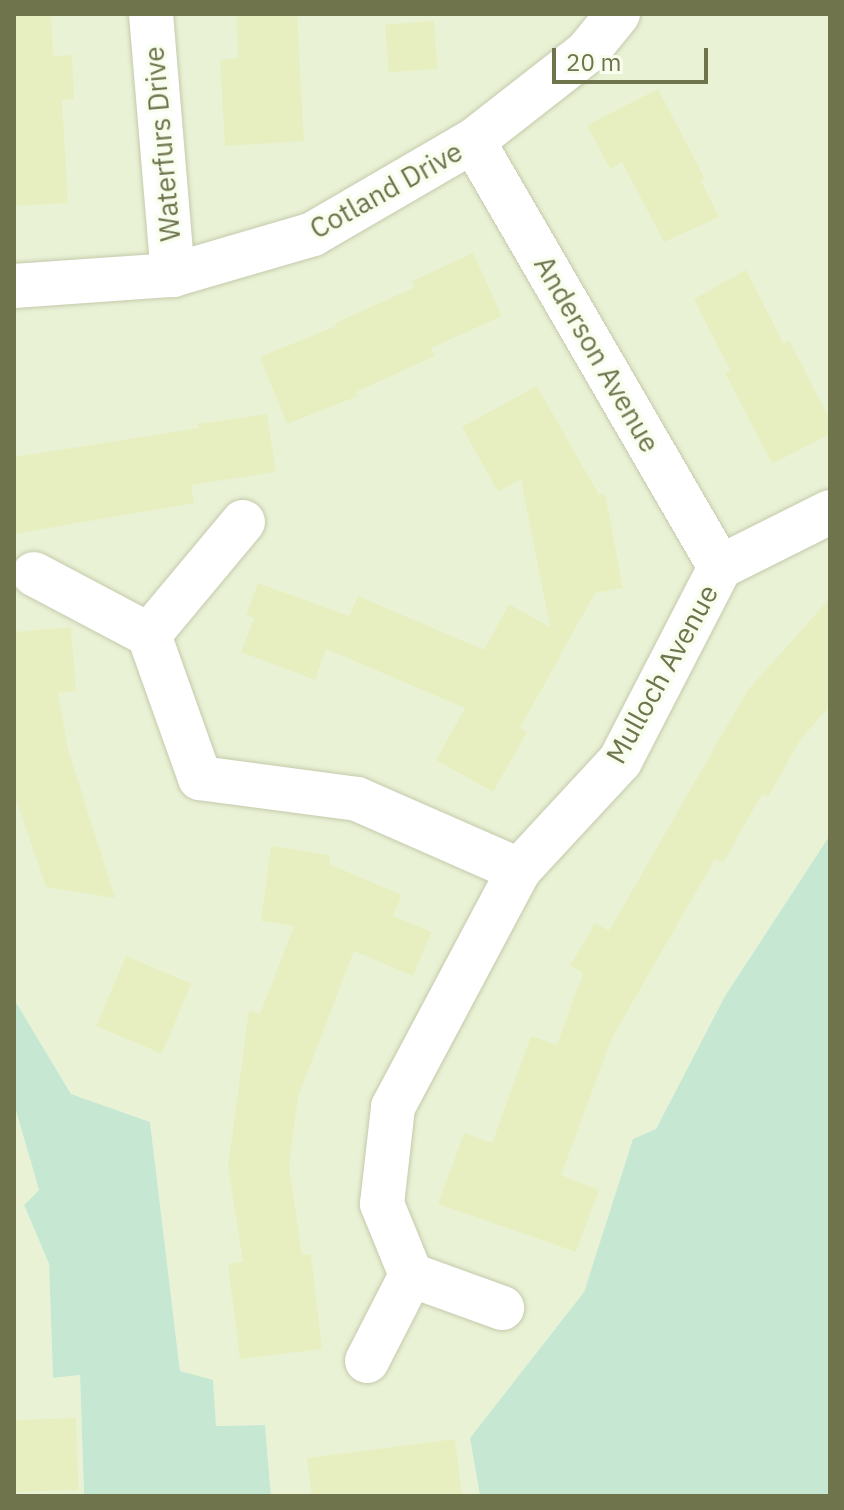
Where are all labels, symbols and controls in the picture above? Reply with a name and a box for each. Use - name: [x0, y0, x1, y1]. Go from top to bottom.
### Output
- scale bar: [556, 32, 712, 82]
- street label: Waterfurs Drive: [137, 45, 187, 243]
- text: 20 m: [566, 46, 621, 78]
- street label: Cotland Drive: [304, 134, 468, 246]
- street label: Anderson Avenue: [527, 250, 667, 458]
- street label: Mulloch Avenue: [599, 579, 725, 769]

